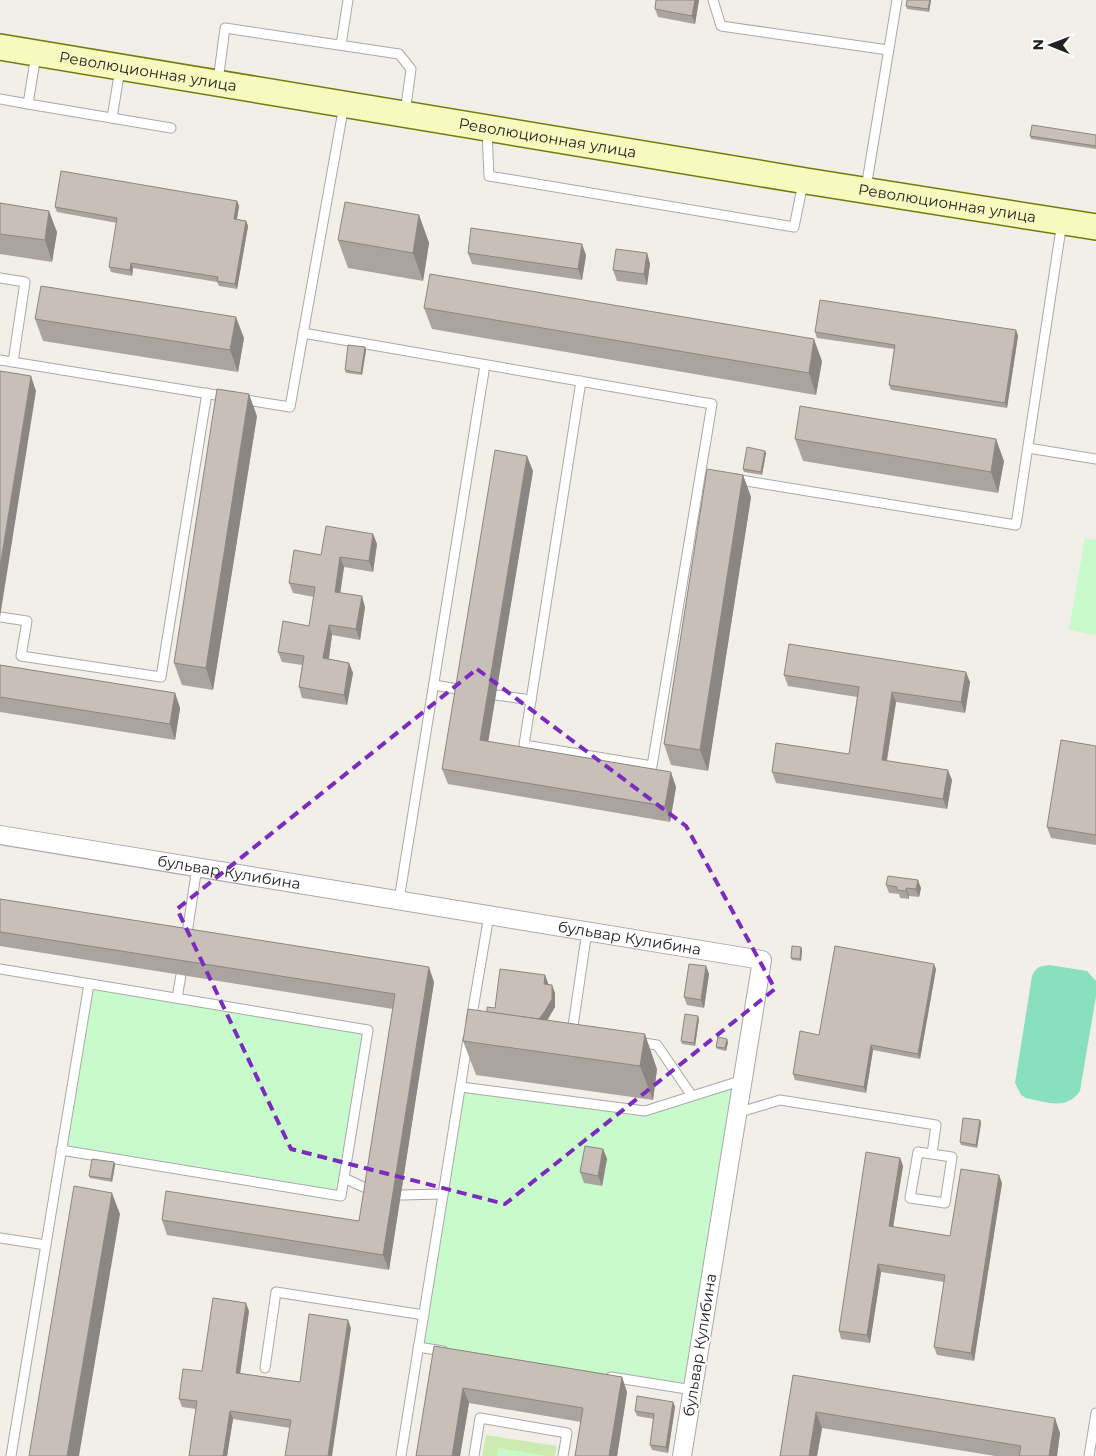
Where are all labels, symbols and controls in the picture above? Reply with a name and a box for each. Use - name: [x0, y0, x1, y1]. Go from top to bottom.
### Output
- north arrow: [1026, 20, 1076, 70]
- text: N: [1029, 39, 1047, 51]
- street label: Революционная улица: [58, 47, 238, 95]
- street label: Революционная улица: [457, 113, 638, 162]
- street label: Революционная улица: [857, 179, 1038, 226]
- street label: бульвар Кулибина: [156, 851, 302, 893]
- street label: бульвар Кулибина: [557, 917, 703, 959]
- street label: бульвар Кулибина: [679, 1272, 720, 1418]

